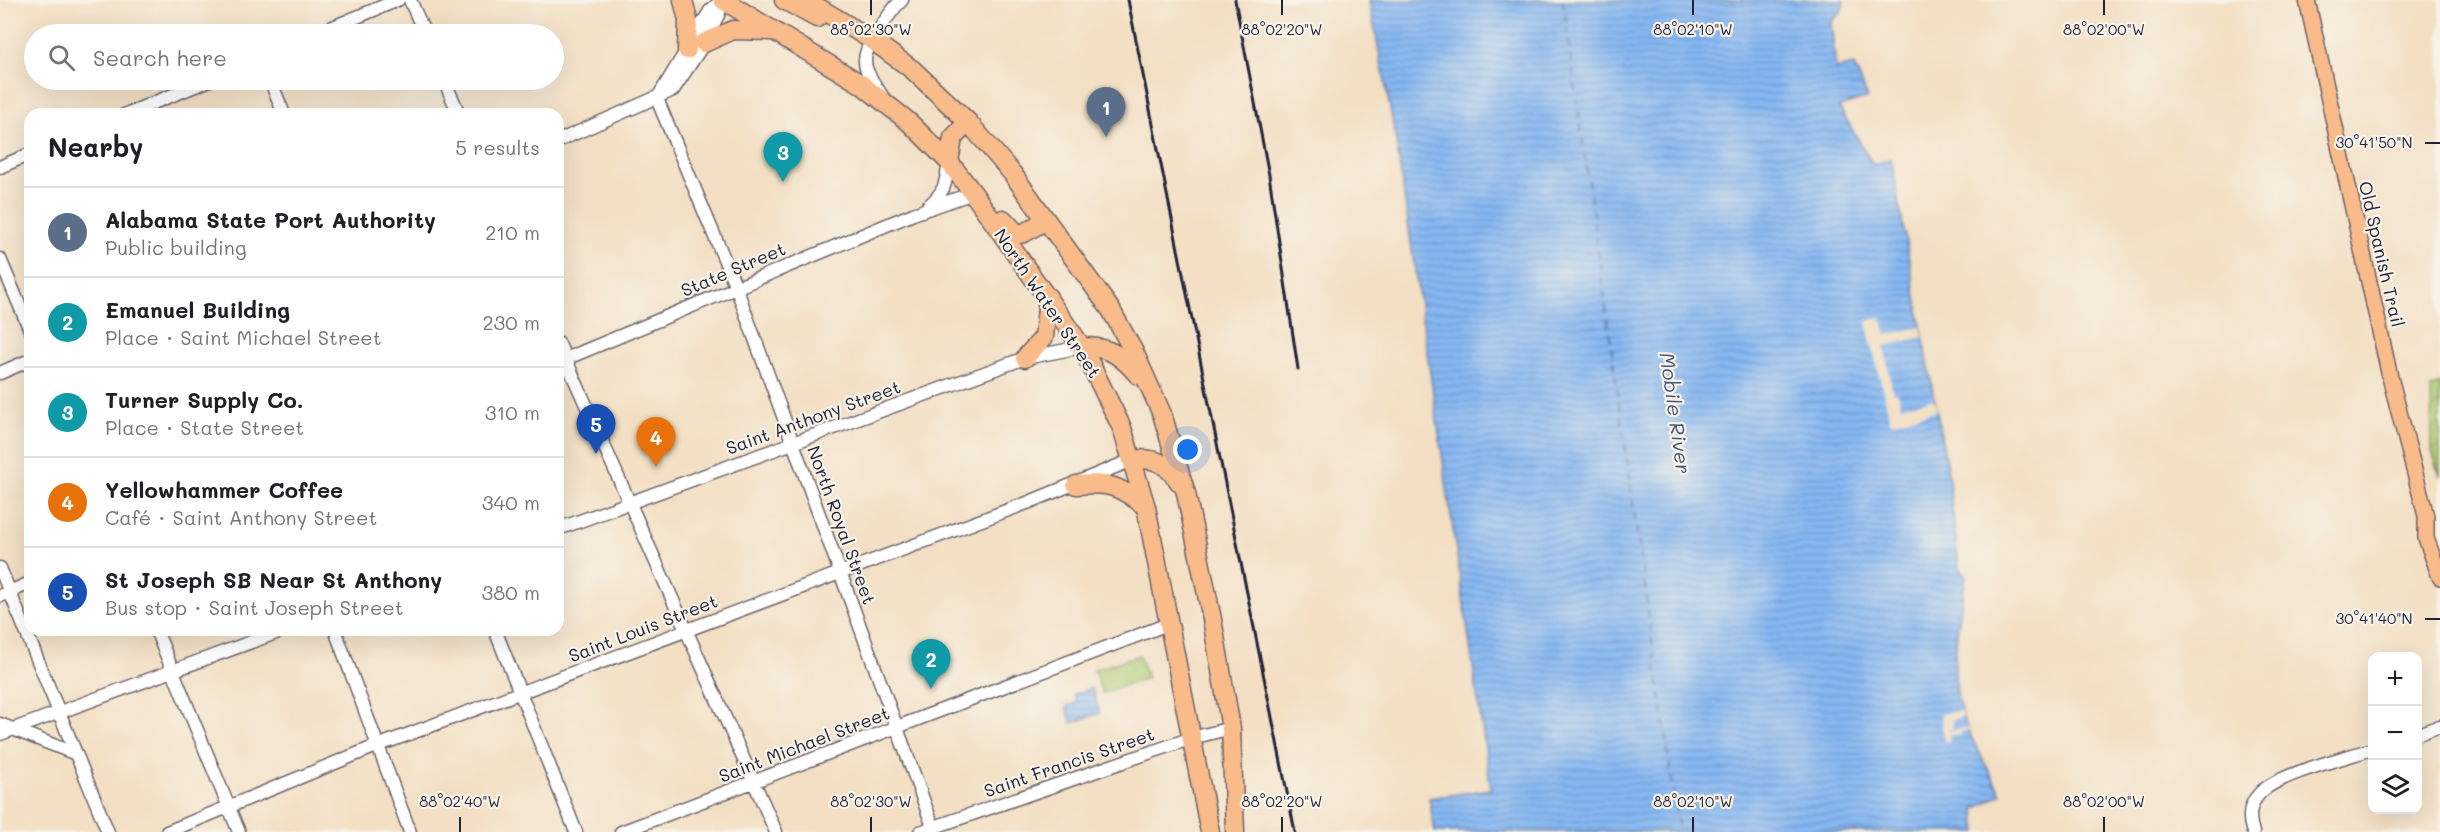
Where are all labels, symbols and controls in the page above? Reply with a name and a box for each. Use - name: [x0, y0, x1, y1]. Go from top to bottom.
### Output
- text: 88°02'30"W: [830, 19, 912, 39]
- text: 88°02'20"W: [1242, 19, 1322, 39]
- text: 88°02'10"W: [1653, 19, 1733, 39]
- text: 88°02'00"W: [2063, 19, 2145, 39]
- search box: [24, 24, 564, 90]
- icon: search: [45, 41, 78, 74]
- text: Search here: [93, 43, 227, 72]
- pin: 1: [1086, 88, 1126, 137]
- text: Nearby: [48, 130, 143, 164]
- pin: 3: [764, 132, 802, 182]
- text: 30°41'50"N: [2335, 132, 2413, 152]
- text: 5 results: [455, 134, 540, 160]
- street label: Old Spanish Trail: [2354, 179, 2410, 329]
- text: Alabama State Port Authority: [105, 205, 436, 234]
- text: 1: [63, 219, 72, 245]
- text: 210 m: [485, 219, 540, 245]
- street label: North Water Street: [989, 224, 1107, 382]
- text: Public building: [105, 234, 247, 260]
- street label: State Street: [677, 236, 789, 302]
- text: Emanuel Building: [105, 295, 290, 324]
- text: 2: [62, 309, 73, 335]
- text: 230 m: [482, 309, 540, 335]
- text: Place · Saint Michael Street: [105, 324, 382, 350]
- water label: Mobile River: [1655, 351, 1697, 475]
- street label: Saint Anthony Street: [722, 374, 904, 460]
- text: Turner Supply Co.: [105, 385, 304, 414]
- text: 3: [62, 399, 74, 425]
- text: 310 m: [485, 399, 540, 425]
- pin: 5: [576, 404, 616, 454]
- text: Place · State Street: [105, 414, 304, 440]
- pin: 4: [636, 418, 676, 467]
- your location: [1173, 435, 1202, 464]
- street label: North Royal Street: [802, 442, 882, 608]
- text: Yellowhammer Coffee: [105, 475, 343, 504]
- text: 4: [61, 489, 74, 515]
- text: 340 m: [482, 489, 540, 515]
- text: Café · Saint Anthony Street: [105, 504, 377, 530]
- text: St Joseph SB Near St Anthony: [105, 565, 442, 594]
- text: 5: [62, 579, 73, 605]
- text: 380 m: [482, 579, 540, 605]
- street label: Saint Louis Street: [565, 589, 721, 667]
- text: Bus stop · Saint Joseph Street: [105, 594, 403, 620]
- text: 30°41'40"N: [2335, 608, 2413, 628]
- pin: 2: [912, 640, 950, 689]
- map controls: [2368, 652, 2422, 814]
- button: +: [2368, 652, 2422, 706]
- street label: Saint Michael Street: [715, 700, 893, 788]
- button: −: [2368, 706, 2422, 760]
- street label: Saint Francis Street: [981, 722, 1157, 802]
- button: layers: [2368, 760, 2422, 814]
- text: 88°02'40"W: [419, 791, 501, 811]
- text: 88°02'30"W: [830, 791, 912, 811]
- text: 88°02'20"W: [1242, 791, 1322, 811]
- text: 88°02'10"W: [1653, 791, 1733, 811]
- text: 88°02'00"W: [2063, 791, 2145, 811]

